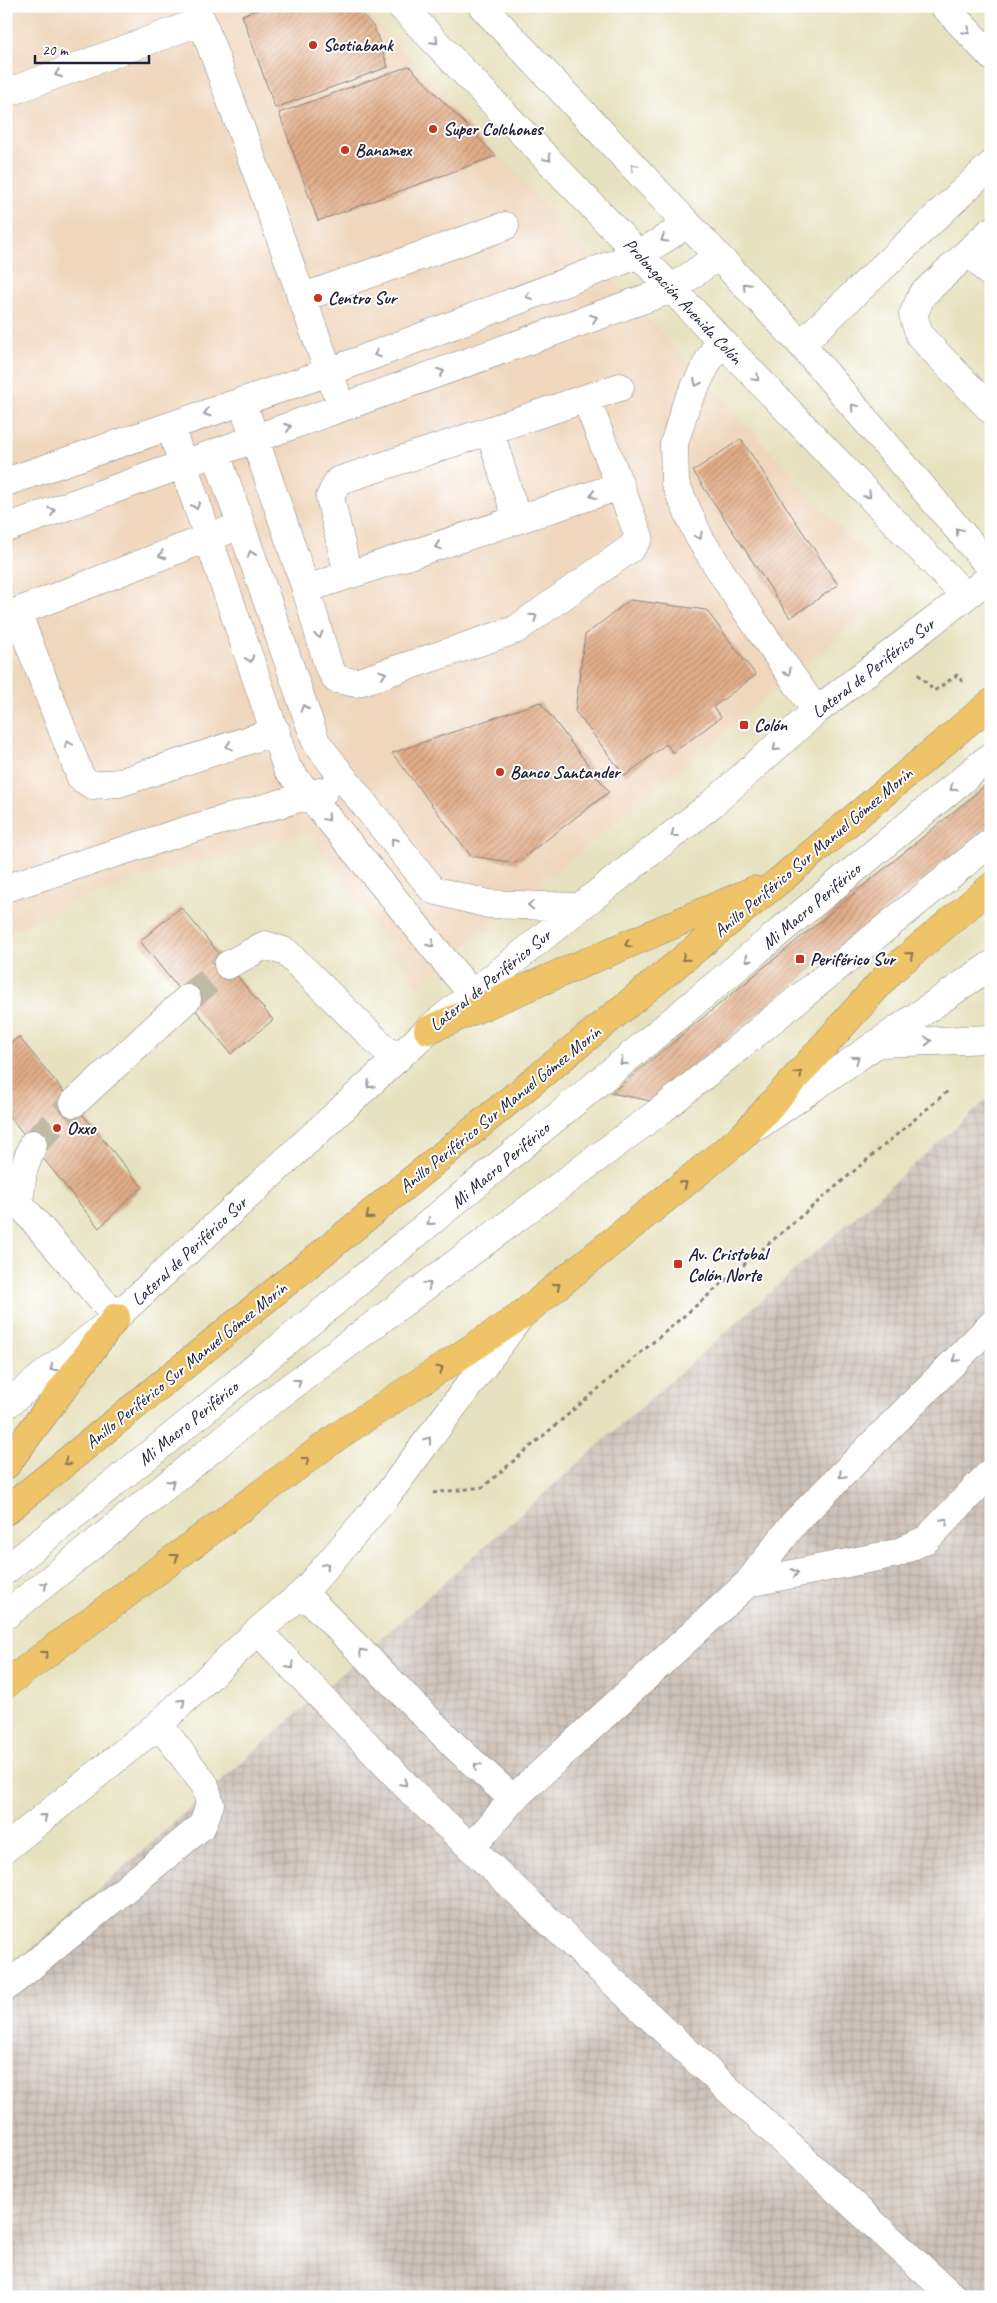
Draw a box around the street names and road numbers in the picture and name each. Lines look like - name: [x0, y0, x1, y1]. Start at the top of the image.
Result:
- street label: Prolongación Avenida Colón: [619, 233, 748, 369]
- street label: Lateral de Periférico Sur: [807, 612, 940, 723]
- street label: Anillo Periférico Sur Manuel Gómez Morín: [709, 762, 918, 942]
- street label: Mi Macro Periférico: [757, 857, 866, 954]
- street label: Lateral de Periférico Sur: [425, 923, 556, 1036]
- street label: Anillo Periférico Sur Manuel Gómez Morín: [395, 1020, 606, 1197]
- street label: Mi Macro Periférico: [446, 1116, 555, 1213]
- street label: Lateral de Periférico Sur: [127, 1191, 252, 1310]
- street label: Anillo Periférico Sur Manuel Gómez Morín: [81, 1276, 292, 1453]
- street label: Mi Macro Periférico: [134, 1375, 244, 1470]

